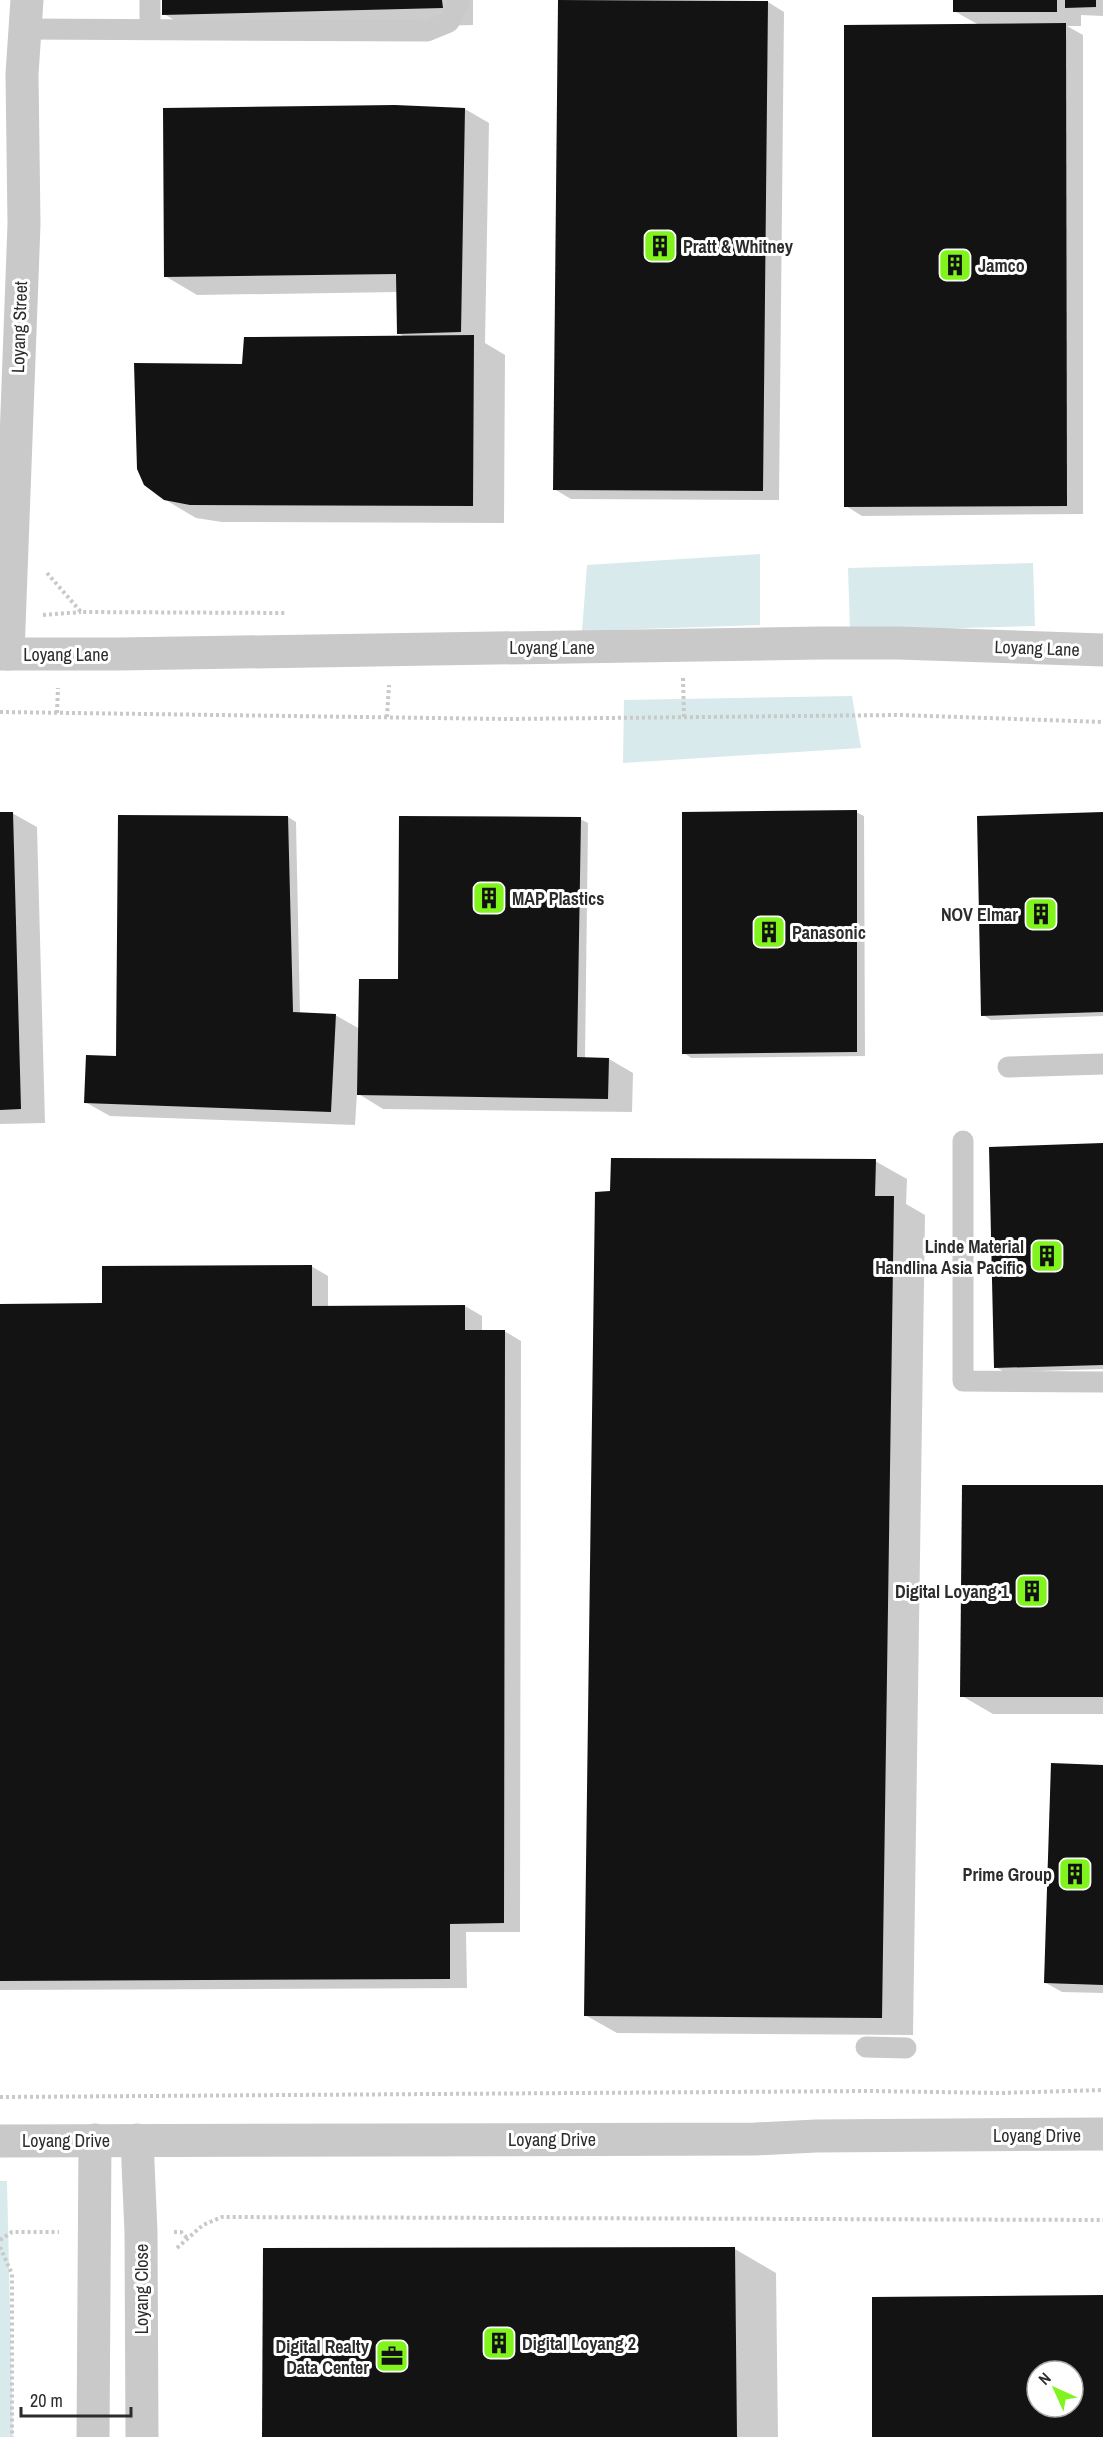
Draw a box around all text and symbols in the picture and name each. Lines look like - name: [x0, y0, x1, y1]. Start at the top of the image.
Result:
- building icon: Pratt & Whitney: [642, 228, 678, 264]
- place label: Pratt & Whitney: [683, 234, 794, 259]
- building icon: Jamco: [937, 247, 973, 283]
- place label: Jamco: [978, 253, 1025, 278]
- street label: Loyang Street: [5, 281, 33, 373]
- street label: Loyang Lane: [994, 634, 1080, 662]
- street label: Loyang Lane: [509, 635, 595, 660]
- street label: Loyang Lane: [23, 642, 109, 667]
- building icon: MAP Plastics: [471, 880, 507, 916]
- place label: MAP Plastics: [512, 886, 604, 911]
- building icon: NOV Elmar: [1023, 896, 1059, 932]
- place label: NOV Elmar: [941, 902, 1018, 927]
- building icon: Panasonic: [751, 914, 787, 950]
- place label: Panasonic: [792, 920, 866, 945]
- place label: Linde Material Handlina Asia Pacific: [875, 1234, 1024, 1280]
- building icon: Linde Material Handlina Asia Pacific: [1029, 1238, 1065, 1274]
- building icon: Digital Loyang 1: [1014, 1573, 1050, 1609]
- place label: Digital Loyang 1: [895, 1579, 1010, 1604]
- building icon: Prime Group: [1057, 1856, 1093, 1892]
- place label: Prime Group: [963, 1862, 1052, 1887]
- street label: Loyang Drive: [993, 2123, 1081, 2148]
- street label: Loyang Drive: [508, 2127, 596, 2152]
- street label: Loyang Drive: [22, 2128, 110, 2153]
- street label: Loyang Close: [129, 2244, 154, 2334]
- building icon: Digital Loyang 2: [481, 2325, 517, 2361]
- place label: Digital Loyang 2: [522, 2331, 636, 2356]
- place label: Digital Realty Data Center: [275, 2334, 370, 2380]
- office icon: Digital Realty Data Center: [374, 2338, 410, 2374]
- north arrow: [1025, 2359, 1085, 2419]
- text: N: [1033, 2367, 1056, 2390]
- scale bar: [21, 2380, 130, 2418]
- text: 20 m: [30, 2388, 63, 2413]

